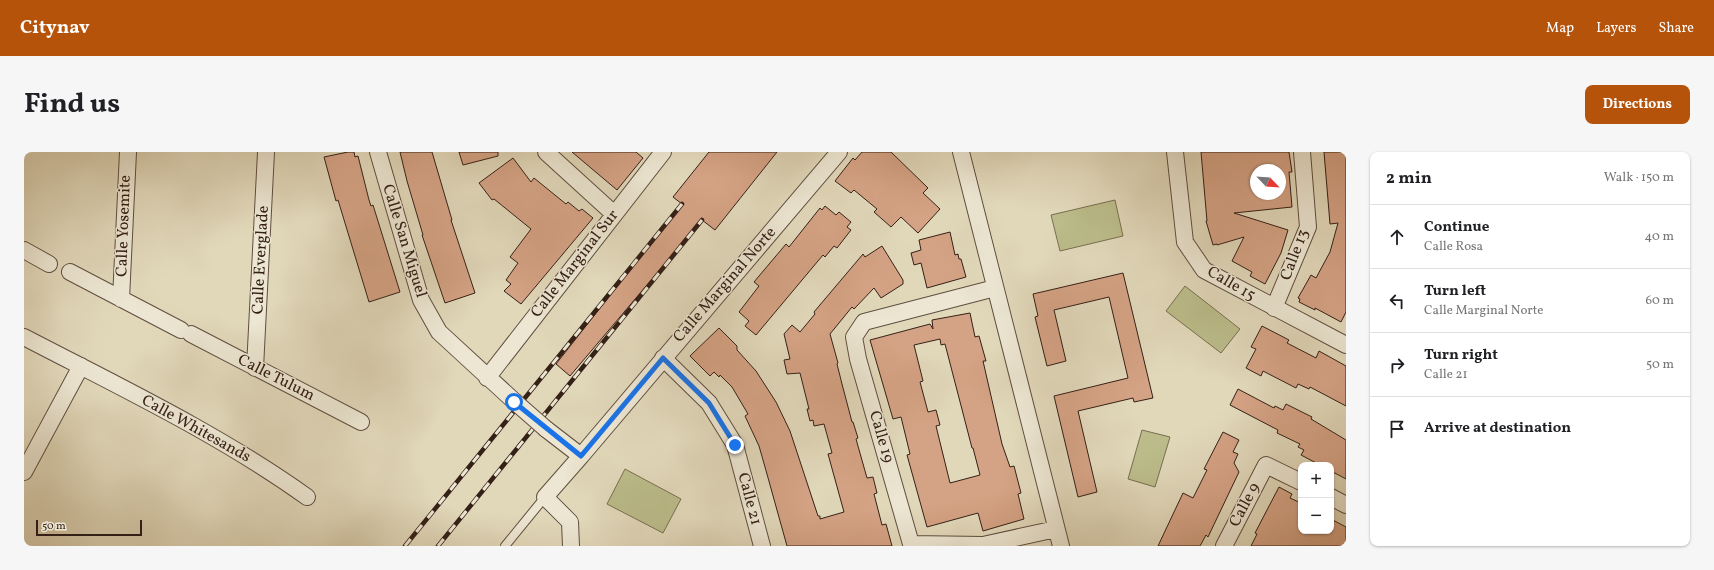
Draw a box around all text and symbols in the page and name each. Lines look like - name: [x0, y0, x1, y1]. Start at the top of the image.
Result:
- text: Citynav: [20, 15, 90, 41]
- text: Map: [1546, 19, 1574, 38]
- text: Layers: [1596, 19, 1636, 38]
- text: Share: [1658, 19, 1694, 38]
- text: Find us: [24, 85, 120, 124]
- button: Directions: [1585, 85, 1690, 124]
- north arrow: [1250, 164, 1286, 200]
- text: 2 min: [1386, 167, 1432, 190]
- text: Walk · 150 m: [1604, 169, 1674, 187]
- street label: Calle Yosemite: [111, 175, 137, 277]
- street label: Calle San Miguel: [376, 182, 432, 301]
- street label: Calle Everglade: [247, 205, 275, 315]
- street label: Calle Marginal Sur: [526, 205, 624, 323]
- text: Continue: [1424, 217, 1489, 238]
- street label: Calle Marginal Norte: [668, 222, 782, 348]
- street label: Calle 13: [1275, 226, 1315, 284]
- icon: ahead: [1386, 226, 1408, 248]
- text: 40 m: [1645, 228, 1674, 246]
- text: Calle Rosa: [1424, 238, 1483, 256]
- street label: Calle 15: [1203, 261, 1259, 307]
- text: Turn left: [1424, 281, 1486, 302]
- icon: left: [1386, 290, 1408, 312]
- text: 60 m: [1646, 292, 1674, 310]
- text: Calle Marginal Norte: [1424, 302, 1543, 320]
- text: Turn right: [1424, 345, 1498, 366]
- street label: Calle Tulum: [234, 349, 318, 407]
- icon: right: [1386, 354, 1408, 376]
- text: 50 m: [1646, 356, 1674, 374]
- text: Calle 21: [1424, 366, 1468, 384]
- street label: Calle Whitesands: [137, 390, 255, 468]
- route start: [505, 393, 523, 411]
- street label: Calle 19: [863, 408, 899, 466]
- icon: arrive: [1386, 418, 1408, 440]
- text: Arrive at destination: [1424, 418, 1571, 439]
- route end: [726, 436, 744, 454]
- map controls: [1298, 462, 1334, 534]
- button: +: [1298, 462, 1334, 498]
- street label: Calle 21: [731, 470, 767, 528]
- street label: Calle 9: [1224, 479, 1266, 531]
- button: −: [1298, 498, 1334, 534]
- scale bar: [36, 518, 142, 537]
- text: 50 m: [42, 519, 66, 534]

